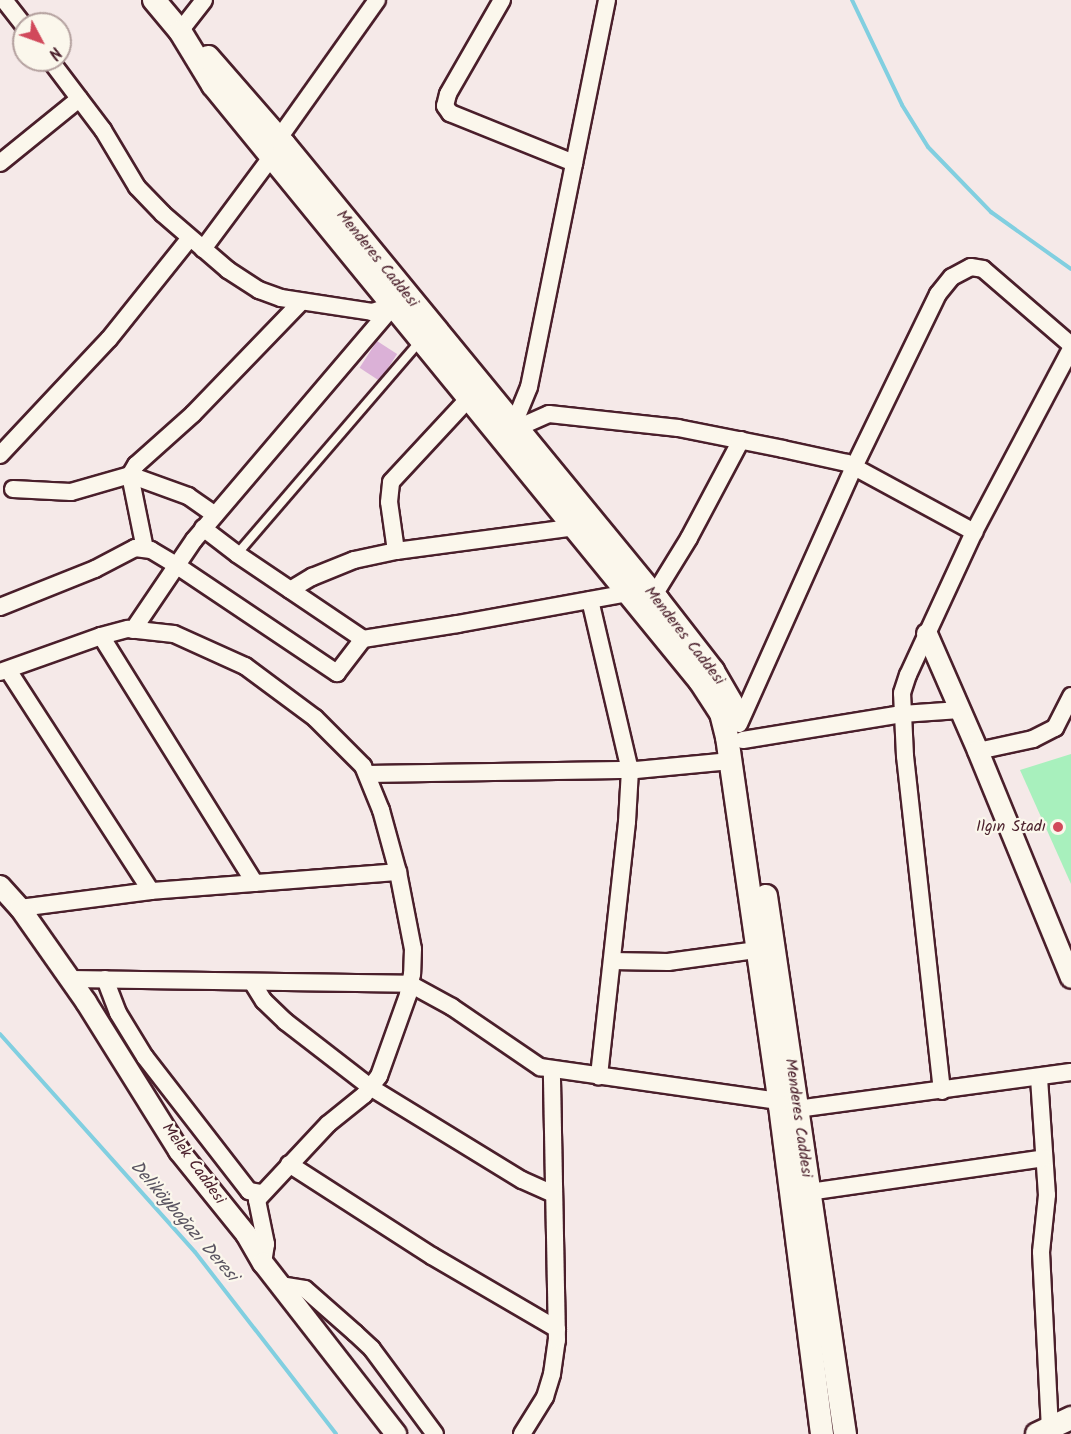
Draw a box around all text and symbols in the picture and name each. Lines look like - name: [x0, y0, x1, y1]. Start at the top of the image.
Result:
- north arrow: [12, 12, 72, 72]
- text: N: [42, 41, 67, 65]
- street label: Menderes Caddesi: [332, 206, 422, 312]
- street label: Menderes Caddesi: [639, 583, 729, 689]
- place label: Ilgın Stadı: [976, 817, 1046, 837]
- marker: Ilgın Stadı: [1051, 820, 1065, 834]
- street label: Menderes Caddesi: [780, 1057, 816, 1179]
- street label: Melek Caddesi: [157, 1120, 229, 1208]
- water label: Deliköyboğazı Deresi: [125, 1157, 241, 1287]

